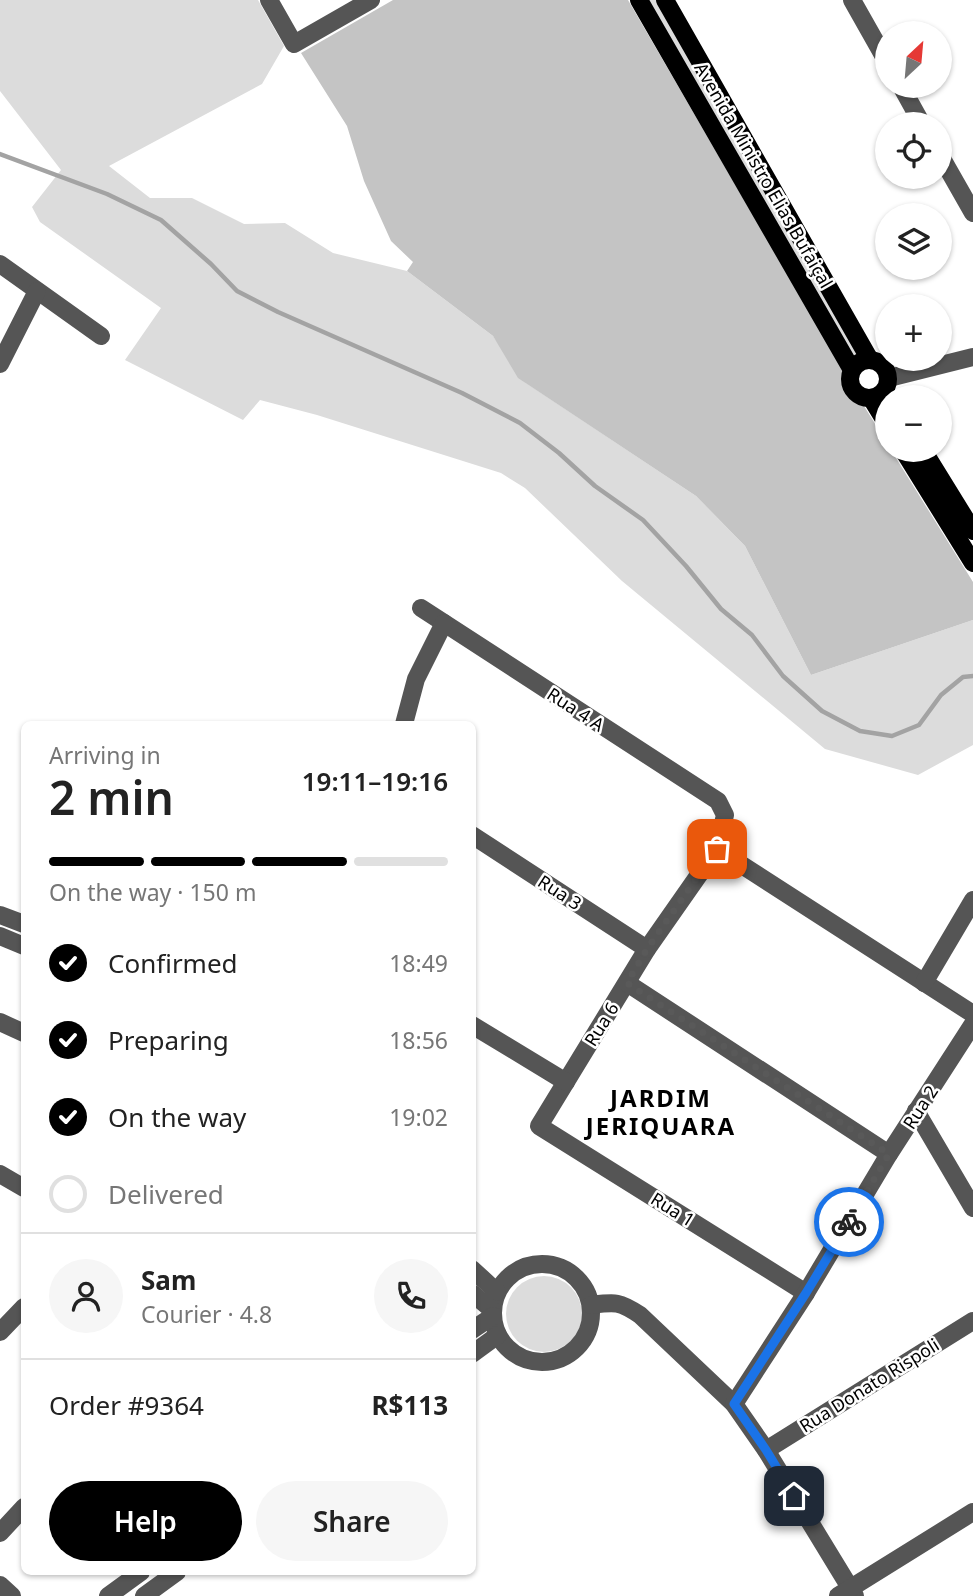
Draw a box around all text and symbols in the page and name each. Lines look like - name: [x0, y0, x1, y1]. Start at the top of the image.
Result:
- north arrow: [875, 21, 952, 98]
- map controls: [875, 21, 952, 462]
- street label: Avenida Ministro Elias Bufaiçal: [689, 58, 839, 292]
- button: locate: [875, 112, 952, 189]
- button: layers: [875, 203, 952, 280]
- button: +: [875, 294, 952, 371]
- button: −: [875, 385, 952, 462]
- street label: Rua 4 A: [543, 682, 610, 737]
- text: Arriving in: [49, 739, 161, 771]
- text: 19:11–19:16: [302, 763, 448, 799]
- text: 2 min: [49, 766, 174, 828]
- pin: [687, 819, 747, 879]
- icon: bag: [698, 830, 736, 868]
- street label: Rua 3: [534, 869, 586, 915]
- text: On the way · 150 m: [49, 876, 256, 908]
- icon: check: [49, 944, 87, 982]
- text: Confirmed: [108, 945, 238, 981]
- text: 18:49: [389, 947, 448, 979]
- street label: Rua 6: [578, 998, 624, 1050]
- icon: check: [49, 1021, 87, 1059]
- text: Preparing: [108, 1022, 229, 1058]
- text: 18:56: [389, 1024, 448, 1056]
- district label: JARDIM JERIQUARA: [584, 1081, 736, 1142]
- street label: Rua 2: [897, 1081, 943, 1133]
- icon: check: [49, 1098, 87, 1136]
- text: On the way: [108, 1099, 246, 1135]
- text: 19:02: [389, 1101, 448, 1133]
- text: Delivered: [108, 1176, 224, 1212]
- street label: Rua 1: [647, 1186, 699, 1232]
- courier: [814, 1187, 884, 1257]
- icon: bike: [830, 1203, 868, 1241]
- button: person: [49, 1259, 123, 1333]
- button: phone: [374, 1259, 448, 1333]
- text: Sam: [141, 1262, 196, 1298]
- text: Courier · 4.8: [141, 1298, 272, 1330]
- street label: Rua Donato Rispoli: [795, 1332, 943, 1438]
- text: Order #9364: [49, 1387, 204, 1423]
- text: R$113: [371, 1387, 448, 1423]
- pin: [764, 1466, 824, 1526]
- icon: home: [775, 1477, 813, 1515]
- button: Help: [49, 1481, 242, 1561]
- button: Share: [256, 1481, 448, 1561]

